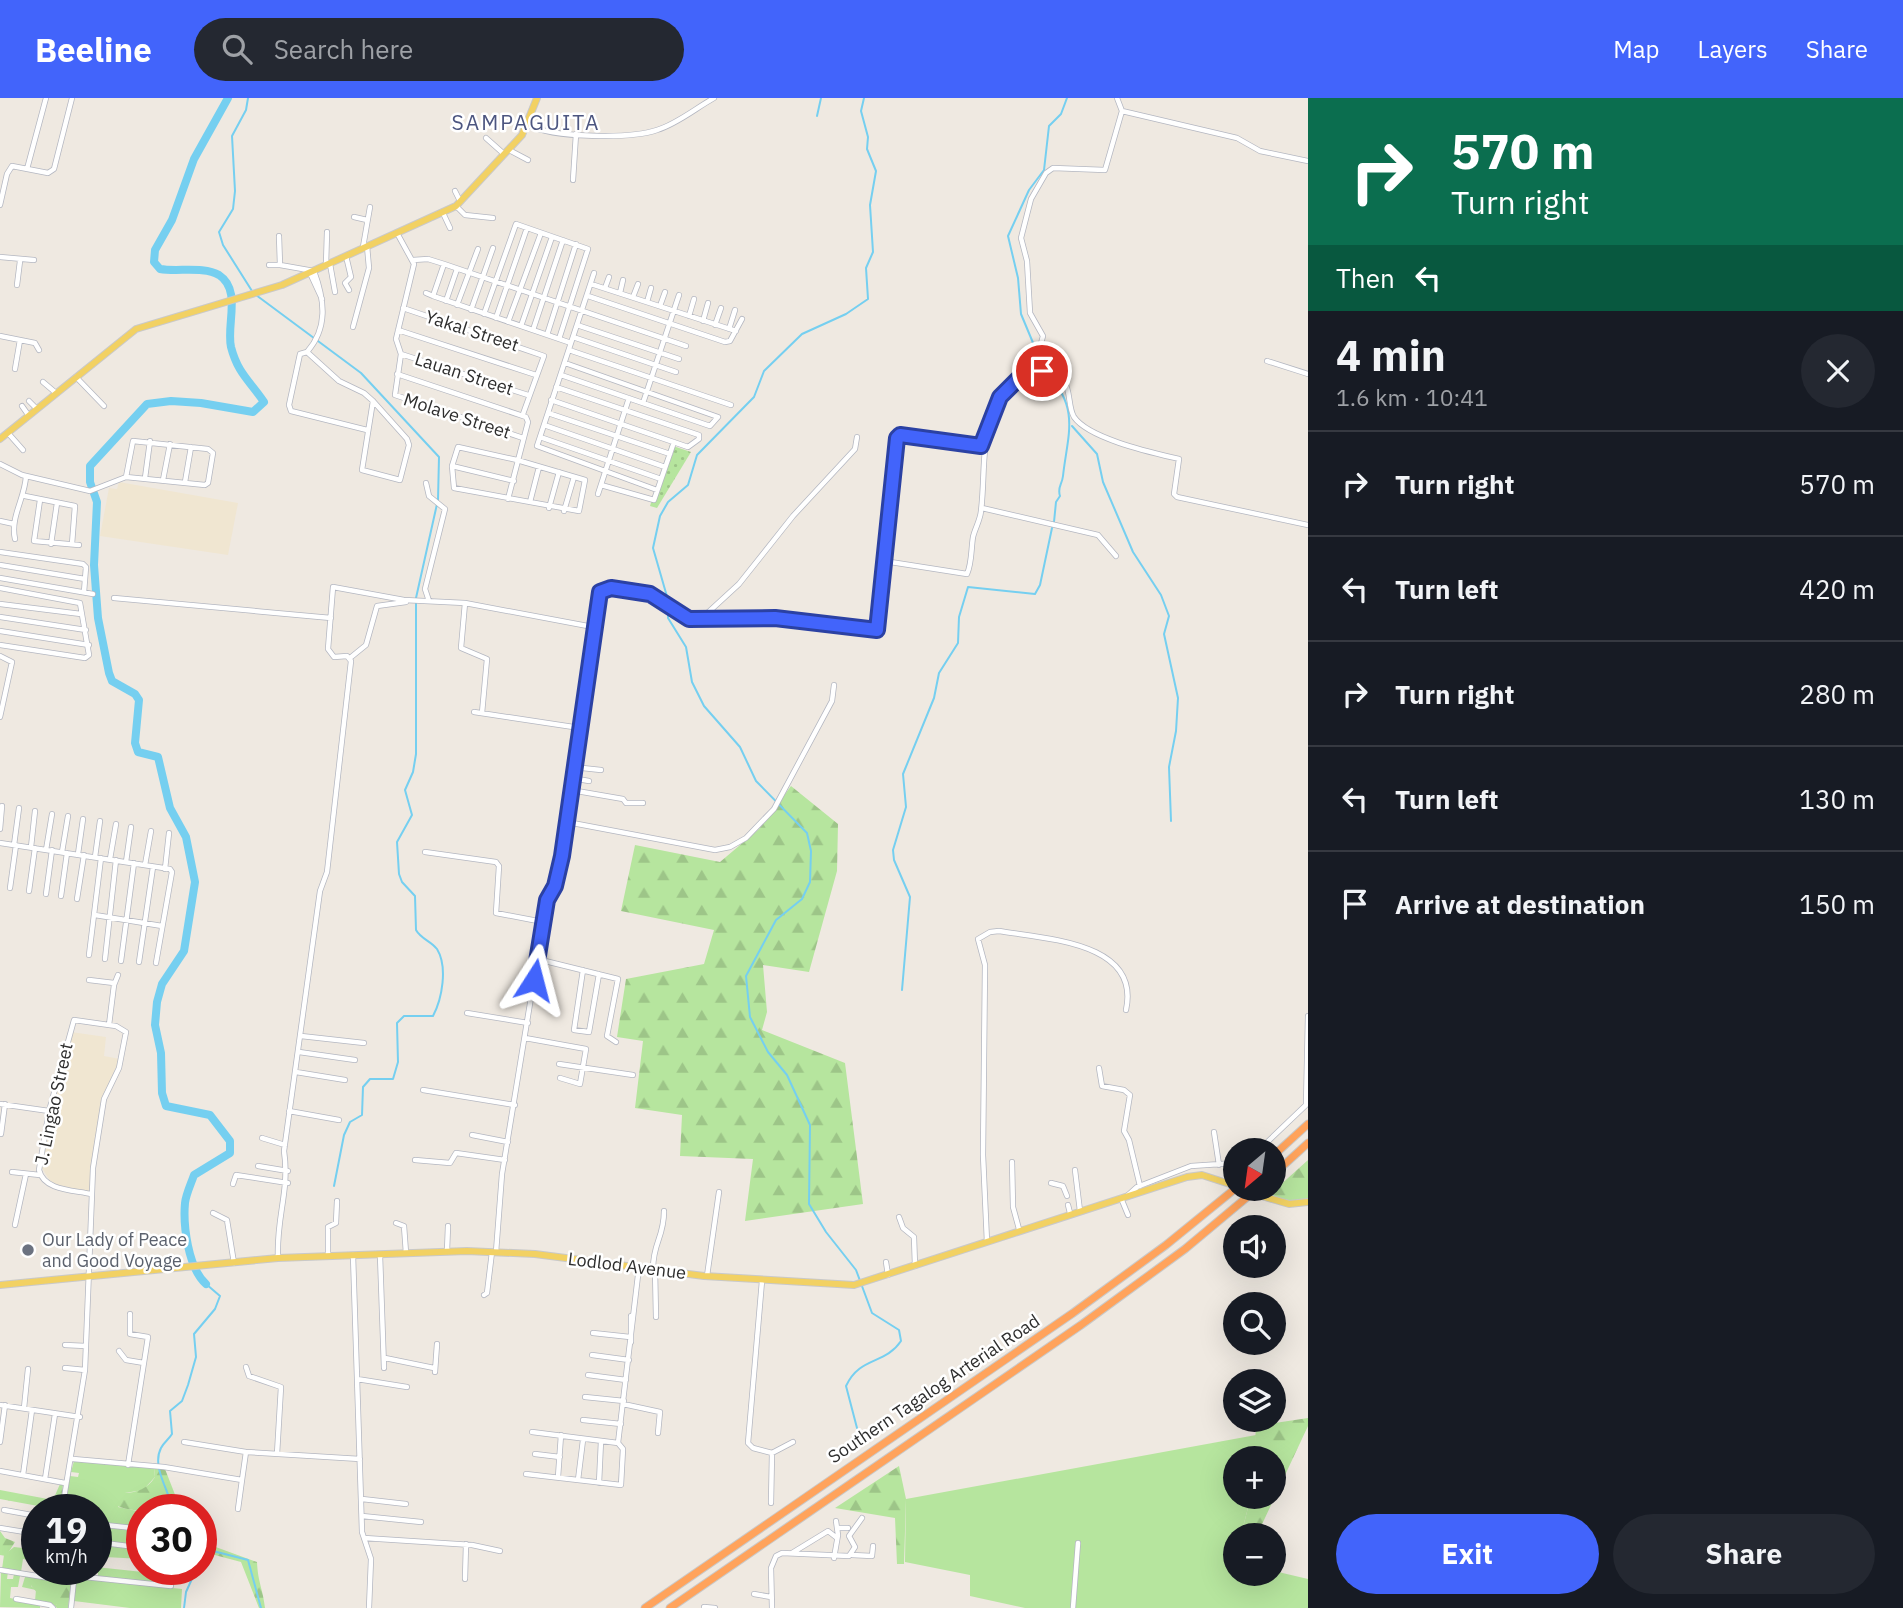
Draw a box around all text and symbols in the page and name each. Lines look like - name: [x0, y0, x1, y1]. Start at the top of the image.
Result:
- search box: [194, 18, 684, 81]
- text: Beeline: [35, 28, 152, 71]
- icon: search: [218, 30, 256, 68]
- text: Search here: [274, 32, 413, 66]
- text: Map: [1613, 33, 1660, 65]
- text: Layers: [1698, 33, 1768, 65]
- text: Share: [1806, 33, 1868, 65]
- district label: SAMPAGUITA: [452, 108, 600, 136]
- text: 570 m: [1451, 119, 1595, 182]
- icon: right: [1336, 126, 1427, 217]
- text: Turn right: [1451, 181, 1589, 223]
- icon: left: [1409, 259, 1447, 297]
- text: Then: [1336, 261, 1395, 295]
- street label: Yakal Street: [423, 305, 522, 356]
- text: 4 min: [1336, 328, 1446, 383]
- button: close: [1801, 334, 1875, 408]
- pin: [1012, 341, 1072, 401]
- street label: Lauan Street: [412, 347, 516, 400]
- icon: arrive: [1023, 352, 1061, 390]
- text: 1.6 km · 10:41: [1336, 382, 1488, 412]
- street label: Molave Street: [401, 387, 514, 444]
- icon: right: [1336, 465, 1374, 503]
- text: Turn right: [1395, 467, 1514, 501]
- text: 570 m: [1799, 467, 1875, 501]
- icon: left: [1336, 570, 1374, 608]
- text: Turn left: [1395, 572, 1498, 606]
- text: 420 m: [1799, 572, 1875, 606]
- icon: right: [1336, 675, 1374, 713]
- text: Turn right: [1395, 677, 1514, 711]
- text: 280 m: [1799, 677, 1875, 711]
- icon: left: [1336, 780, 1374, 818]
- text: Turn left: [1395, 782, 1498, 816]
- text: 130 m: [1799, 782, 1875, 816]
- icon: arrive: [1336, 885, 1374, 923]
- text: Arrive at destination: [1395, 887, 1645, 921]
- text: 150 m: [1799, 887, 1875, 921]
- position arrow: [497, 943, 571, 1017]
- street label: J. Lingao Street: [29, 1041, 78, 1167]
- north arrow: [1223, 1138, 1286, 1200]
- map controls: [1223, 1138, 1286, 1586]
- button: sound: [1223, 1215, 1286, 1278]
- place label: Our Lady of Peace and Good Voyage: [42, 1228, 187, 1272]
- marker: Our Lady of Peace and Good Voyage: [20, 1242, 36, 1258]
- street label: Lodlod Avenue: [567, 1247, 688, 1284]
- button: search: [1223, 1292, 1286, 1355]
- street label: Southern Tagalog Arterial Road: [824, 1309, 1044, 1468]
- button: layers: [1223, 1369, 1286, 1432]
- button: +: [1223, 1446, 1286, 1509]
- speed limit sign: 30: [126, 1494, 217, 1585]
- text: 19: [45, 1507, 88, 1553]
- button: Exit: [1336, 1514, 1599, 1594]
- button: Share: [1613, 1514, 1875, 1594]
- button: −: [1223, 1523, 1286, 1586]
- text: km/h: [45, 1545, 88, 1568]

